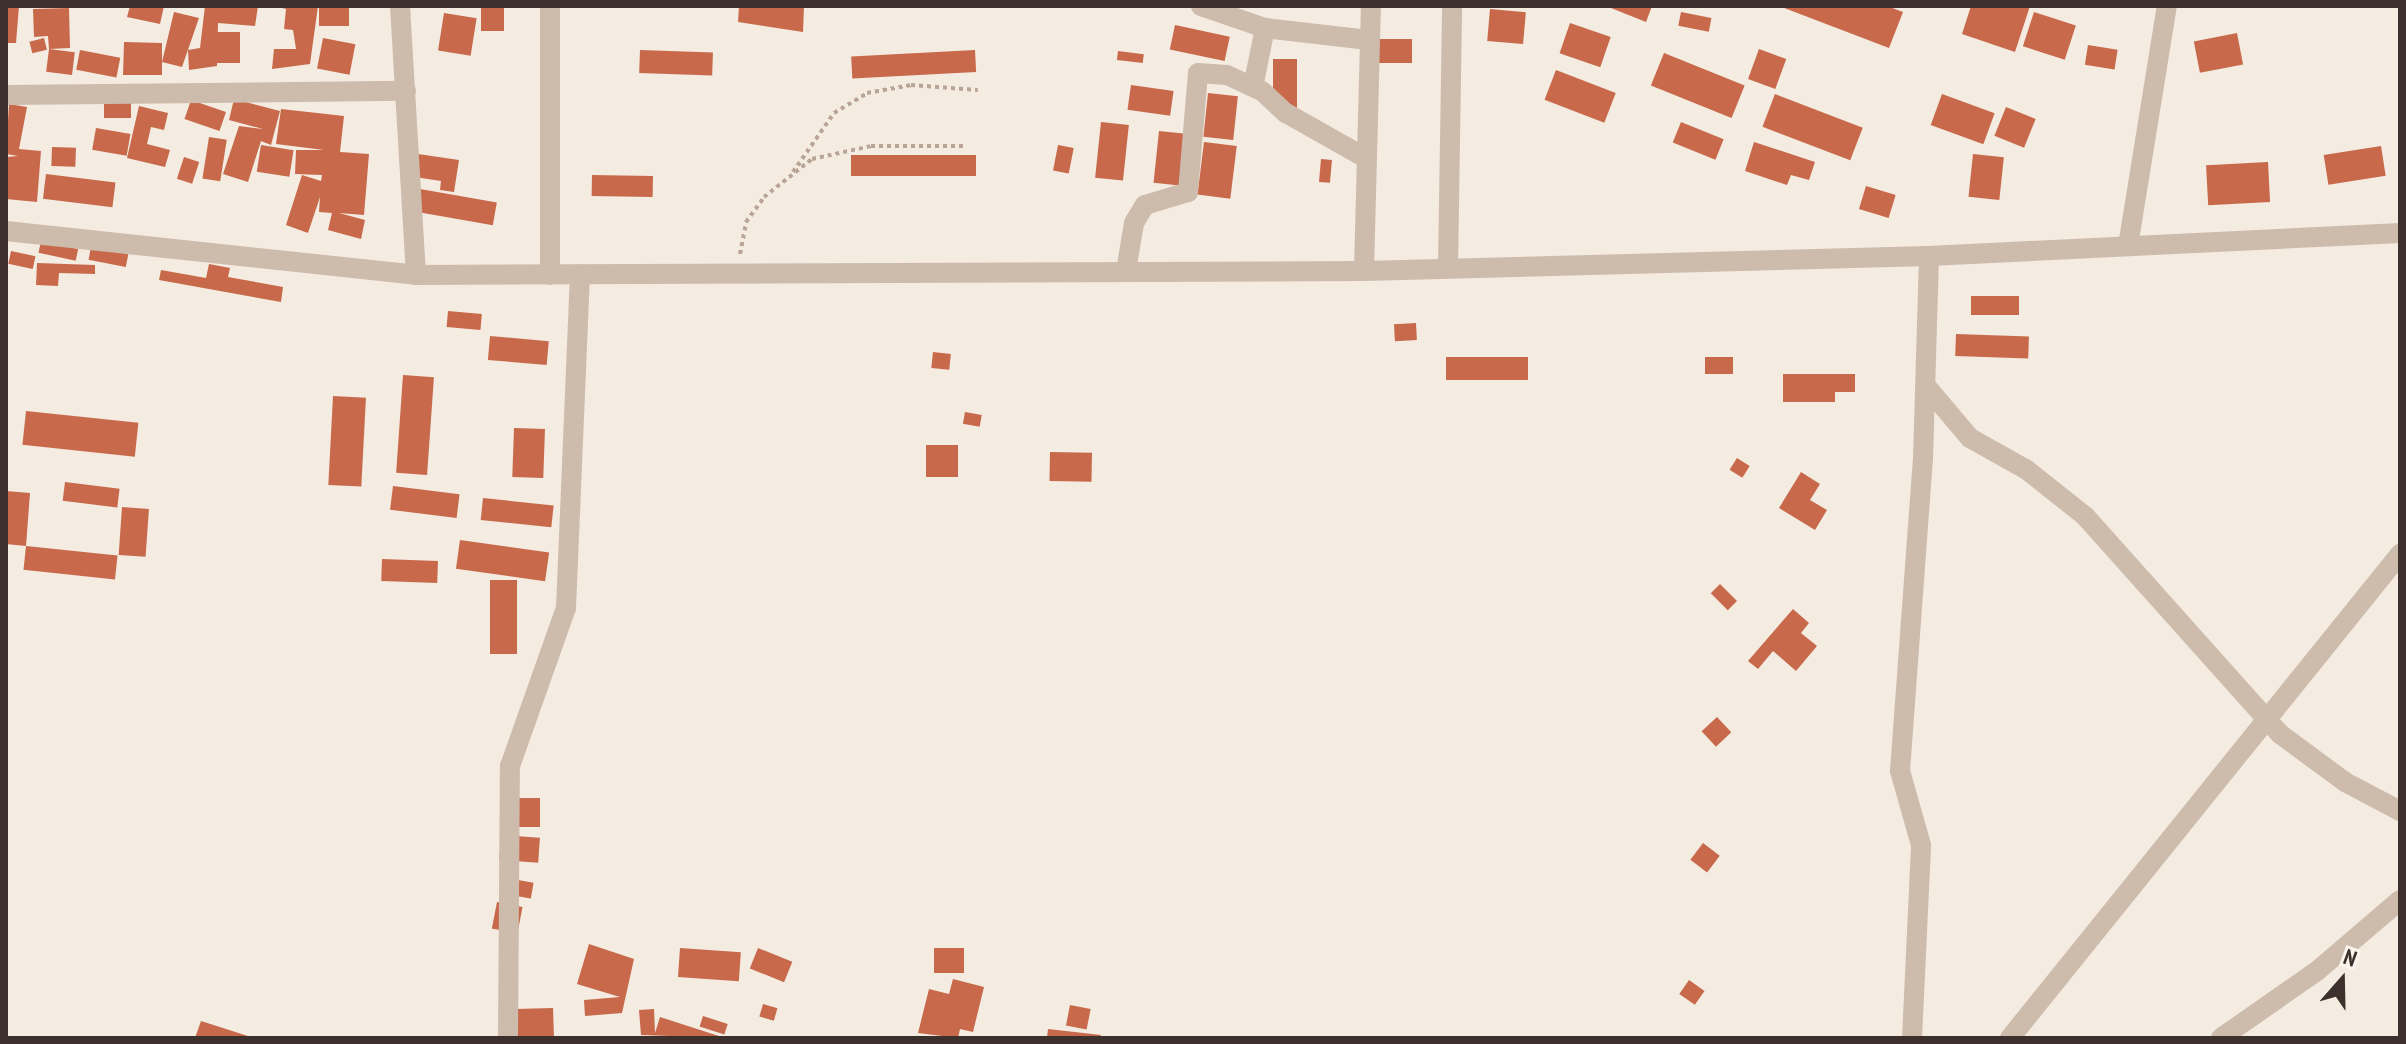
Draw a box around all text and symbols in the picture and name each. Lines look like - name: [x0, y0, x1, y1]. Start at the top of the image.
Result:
- north arrow: [2302, 940, 2382, 1020]
- text: N: [2340, 942, 2361, 973]

